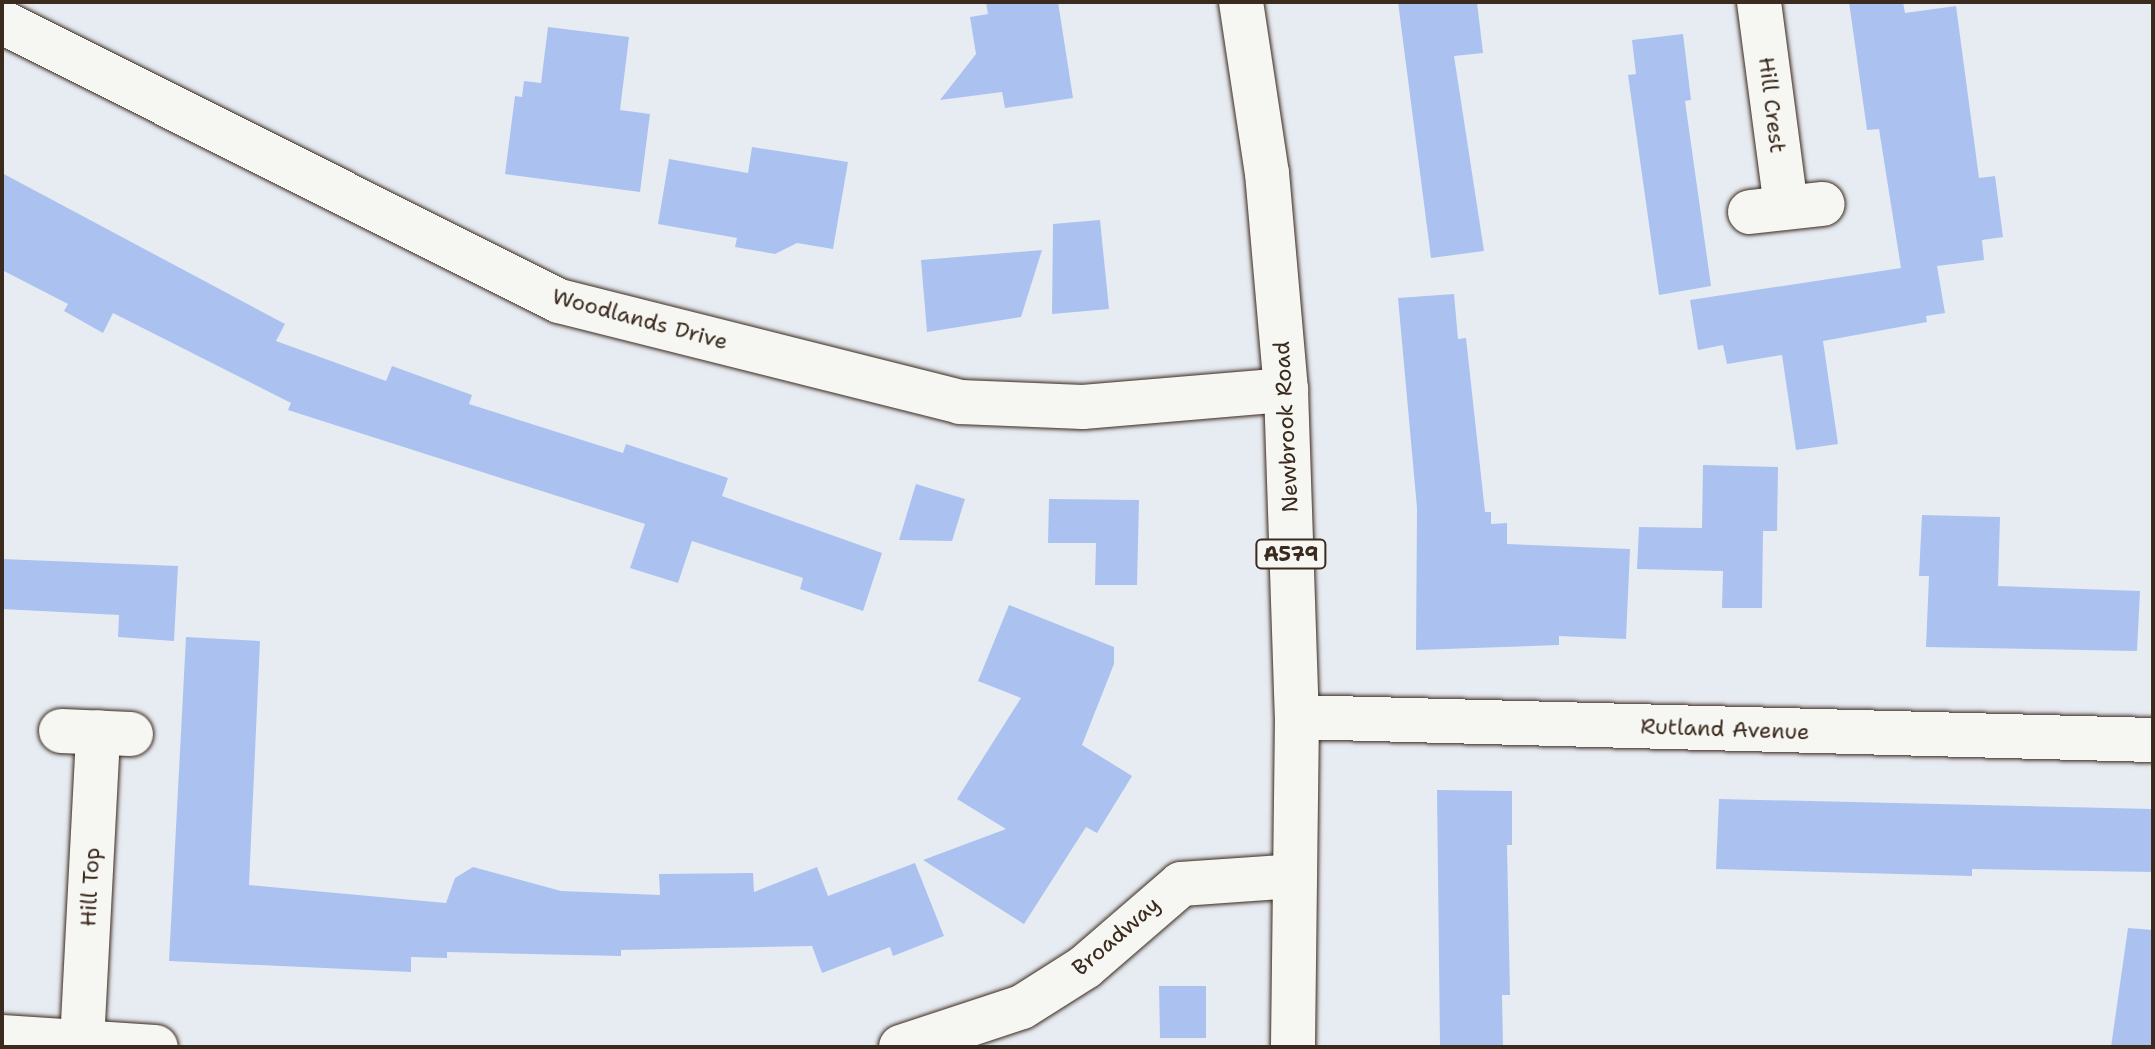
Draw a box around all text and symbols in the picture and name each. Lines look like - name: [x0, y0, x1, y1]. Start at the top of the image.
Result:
- street label: Hill Crest: [1753, 55, 1791, 155]
- street label: Woodlands Drive: [549, 283, 731, 355]
- street label: Newbrook Road: [1268, 341, 1304, 513]
- road number: A579: [1255, 538, 1327, 570]
- street label: Rutland Avenue: [1640, 713, 1810, 745]
- street label: Hill Top: [75, 847, 105, 927]
- street label: Broadway: [1067, 891, 1165, 981]

